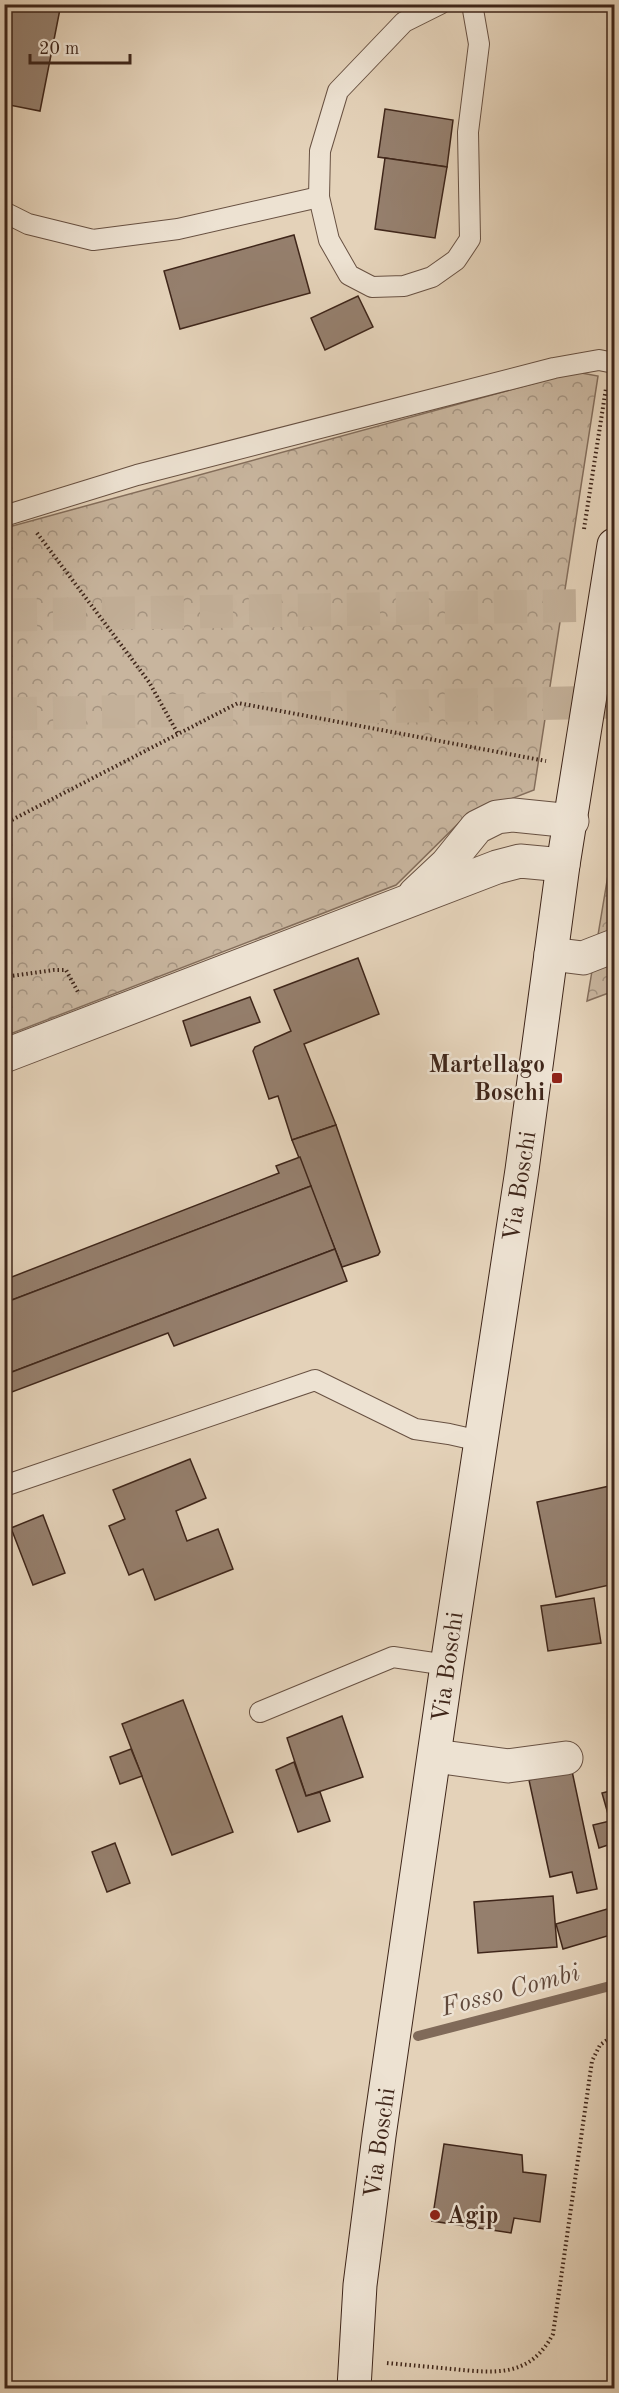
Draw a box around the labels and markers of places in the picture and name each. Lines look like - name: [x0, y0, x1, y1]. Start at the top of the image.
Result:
- place label: Martellago Boschi: [429, 1054, 545, 1106]
- marker: Martellago Boschi: [550, 1071, 564, 1085]
- place label: Agip: [447, 2205, 499, 2229]
- marker: Agip: [428, 2208, 442, 2222]

